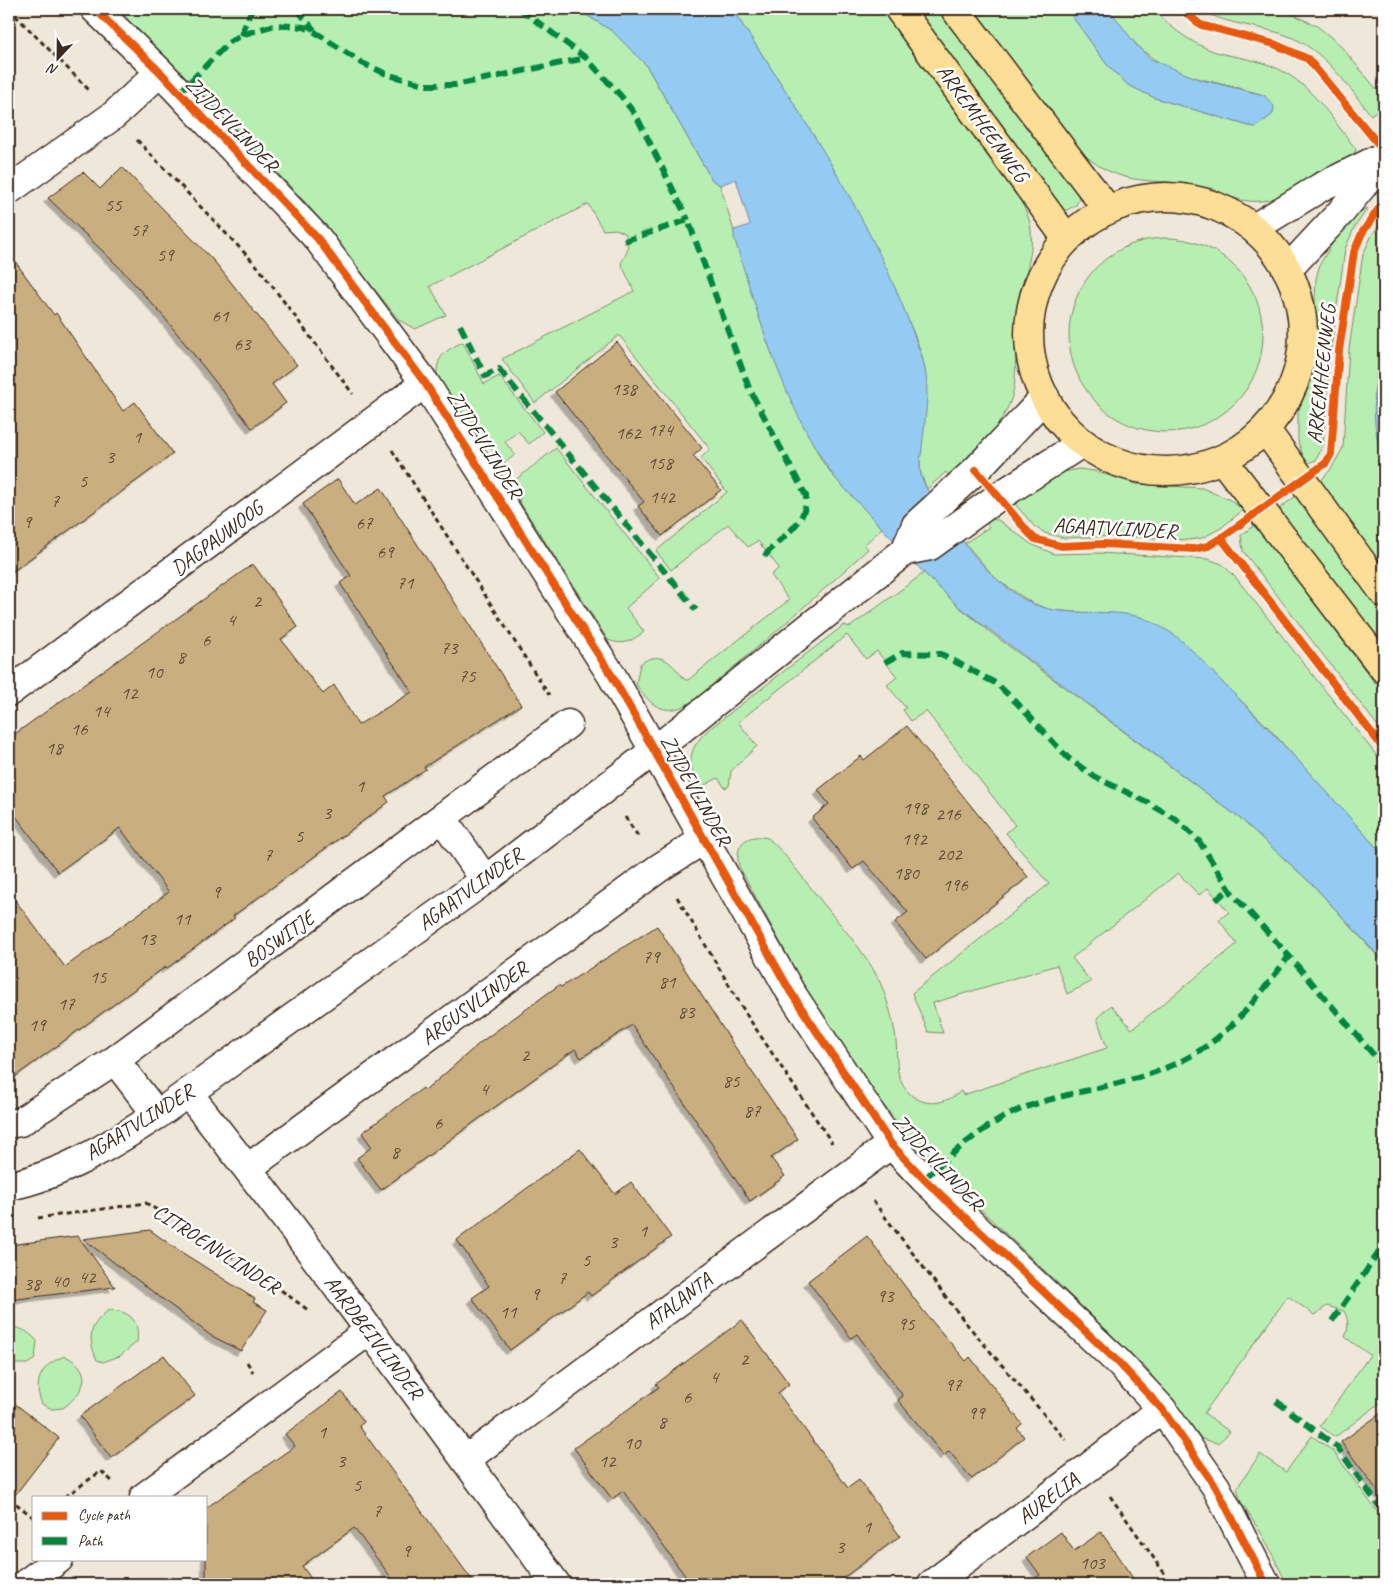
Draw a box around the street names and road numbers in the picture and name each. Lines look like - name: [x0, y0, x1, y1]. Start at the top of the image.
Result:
- street label: ARKEMHEENWEG: [931, 59, 1036, 189]
- street label: ZIJDEVLINDER: [180, 71, 286, 179]
- street label: ARKEMHEENWEG: [1301, 301, 1342, 445]
- street label: ZIJDEVLINDER: [442, 385, 530, 505]
- street label: DAGPAUWOOG: [166, 494, 270, 581]
- street label: AGAATVLINDER: [1053, 512, 1180, 544]
- street label: ZIJDEVLINDER: [655, 730, 738, 852]
- street label: AGAATVLINDER: [412, 841, 530, 936]
- street label: BOSWITJE: [239, 903, 321, 973]
- street label: ARGUSVLINDER: [416, 954, 535, 1050]
- street label: AGAATVLINDER: [80, 1077, 201, 1166]
- street label: ZIJDEVLINDER: [887, 1108, 991, 1218]
- street label: CITROENVLINDER: [149, 1198, 287, 1301]
- street label: ATALANTA: [639, 1266, 718, 1335]
- street label: AARDBEIVLINDER: [319, 1270, 430, 1406]
- street label: AURELIA: [1012, 1466, 1084, 1529]

